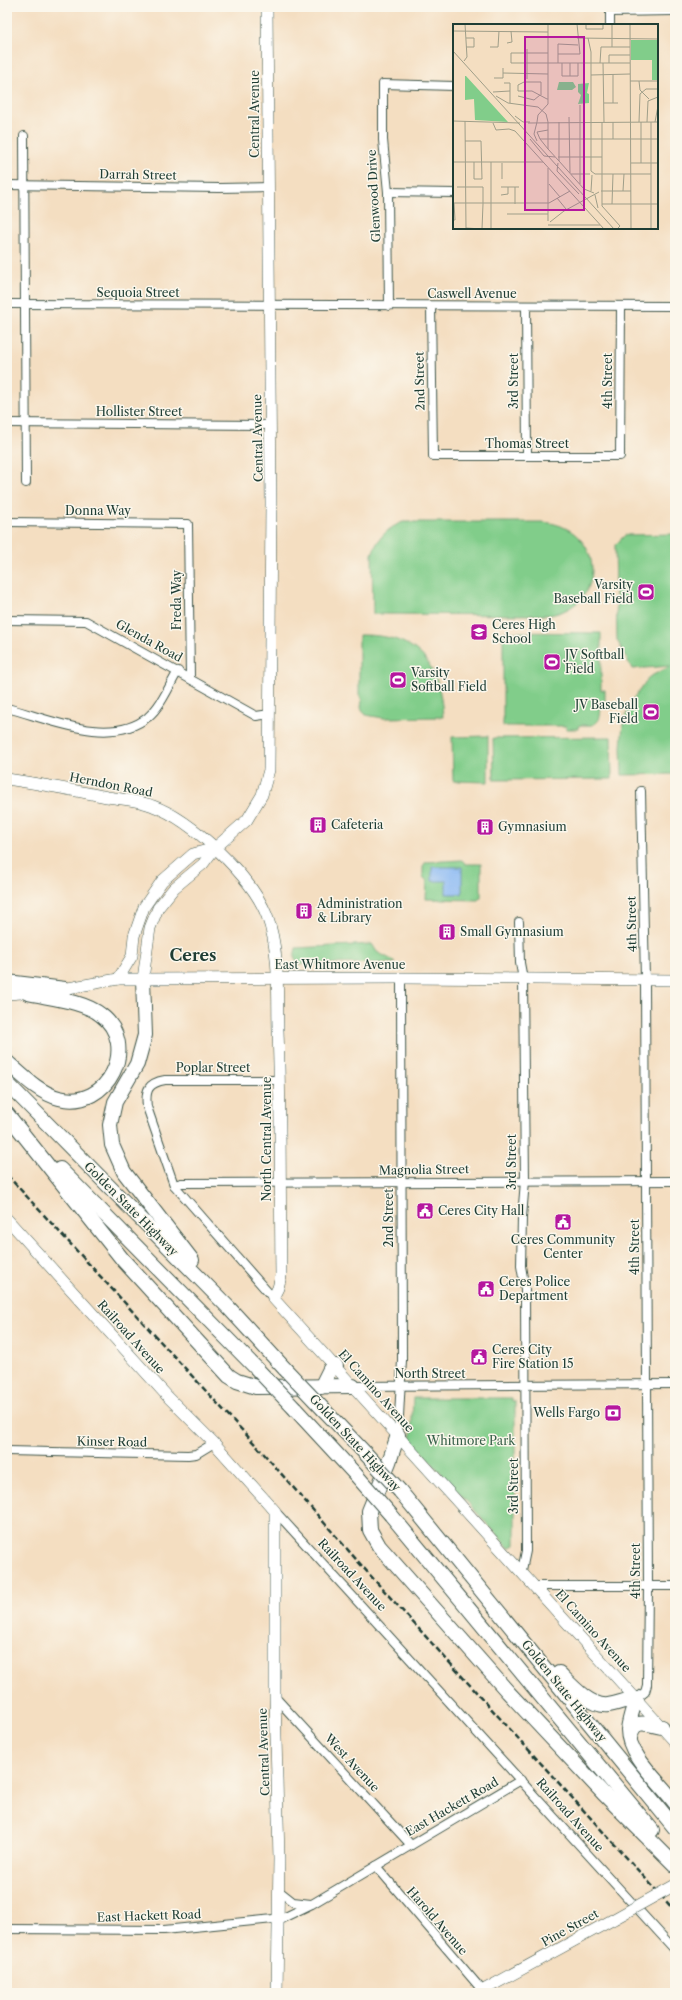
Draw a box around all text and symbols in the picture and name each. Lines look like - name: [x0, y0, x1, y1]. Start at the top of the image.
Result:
- inset map: [453, 24, 658, 229]
- street label: Central Avenue: [247, 70, 262, 158]
- street label: Glenwood Drive: [364, 149, 383, 243]
- street label: Darrah Street: [99, 166, 177, 183]
- street label: Sequoia Street: [97, 285, 180, 300]
- street label: Caswell Avenue: [427, 286, 517, 301]
- street label: 2nd Street: [411, 351, 428, 411]
- street label: 3rd Street: [506, 352, 521, 409]
- street label: 4th Street: [600, 352, 615, 409]
- street label: Central Avenue: [249, 394, 266, 482]
- street label: Hollister Street: [96, 404, 183, 419]
- street label: Thomas Street: [485, 436, 570, 451]
- street label: Donna Way: [65, 503, 131, 518]
- street label: Freda Way: [169, 569, 184, 630]
- place label: Varsity Baseball Field: [553, 577, 634, 606]
- sports icon: Varsity Baseball Field: [636, 582, 656, 602]
- street label: Glenda Road: [113, 616, 186, 665]
- place label: Ceres High School: [492, 617, 556, 646]
- school or university icon: Ceres High School: [469, 622, 489, 642]
- place label: JV Softball Field: [563, 647, 625, 676]
- sports icon: JV Softball Field: [542, 652, 562, 672]
- place label: Varsity Softball Field: [410, 665, 487, 694]
- sports icon: Varsity Softball Field: [388, 670, 408, 690]
- place label: JV Baseball Field: [573, 697, 639, 726]
- sports icon: JV Baseball Field: [641, 702, 661, 722]
- street label: Herndon Road: [68, 769, 155, 800]
- building icon: Cafeteria: [308, 815, 328, 835]
- place label: Cafeteria: [331, 817, 384, 832]
- building icon: Gymnasium: [475, 817, 495, 837]
- place label: Gymnasium: [498, 819, 567, 834]
- street label: 4th Street: [624, 895, 639, 952]
- place label: Administration & Library: [316, 896, 403, 925]
- building icon: Administration & Library: [294, 901, 314, 921]
- building icon: Small Gymnasium: [437, 922, 457, 942]
- place label: Small Gymnasium: [460, 924, 564, 939]
- district label: Ceres: [169, 945, 217, 965]
- street label: East Whitmore Avenue: [274, 957, 406, 972]
- street label: Poplar Street: [176, 1060, 251, 1075]
- street label: North Central Avenue: [259, 1076, 274, 1201]
- street label: 3rd Street: [504, 1133, 519, 1190]
- street label: Golden State Highway: [81, 1158, 182, 1259]
- street label: Magnolia Street: [379, 1161, 470, 1178]
- street label: 2nd Street: [381, 1188, 396, 1247]
- public building icon: Ceres City Hall: [415, 1201, 435, 1221]
- place label: Ceres City Hall: [438, 1203, 525, 1218]
- public building icon: Ceres Community Center: [553, 1212, 573, 1232]
- street label: 4th Street: [627, 1218, 642, 1275]
- place label: Ceres Community Center: [511, 1232, 616, 1261]
- place label: Ceres Police Department: [499, 1274, 571, 1303]
- public building icon: Ceres Police Department: [476, 1279, 496, 1299]
- street label: Railroad Avenue: [94, 1297, 168, 1377]
- place label: Ceres City Fire Station 15: [492, 1342, 574, 1371]
- street label: El Camino Avenue: [335, 1346, 417, 1435]
- public building icon: Ceres City Fire Station 15: [469, 1347, 489, 1367]
- street label: North Street: [395, 1366, 466, 1381]
- street label: Golden State Highway: [307, 1391, 404, 1494]
- bank icon: Wells Fargo: [603, 1403, 623, 1423]
- place label: Wells Fargo: [532, 1405, 600, 1420]
- street label: Kinser Road: [77, 1433, 148, 1450]
- park label: Whitmore Park: [426, 1433, 516, 1448]
- street label: 3rd Street: [506, 1457, 521, 1514]
- street label: Railroad Avenue: [315, 1535, 390, 1614]
- street label: 4th Street: [628, 1542, 643, 1599]
- street label: El Camino Avenue: [552, 1586, 634, 1675]
- street label: Golden State Highway: [519, 1637, 610, 1745]
- street label: Central Avenue: [254, 1708, 273, 1796]
- street label: West Avenue: [321, 1730, 383, 1795]
- street label: East Hackett Road: [403, 1774, 501, 1839]
- street label: Railroad Avenue: [533, 1775, 607, 1855]
- street label: Harold Avenue: [404, 1884, 471, 1958]
- street label: Pine Street: [539, 1905, 602, 1949]
- street label: East Hackett Road: [96, 1906, 202, 1925]

